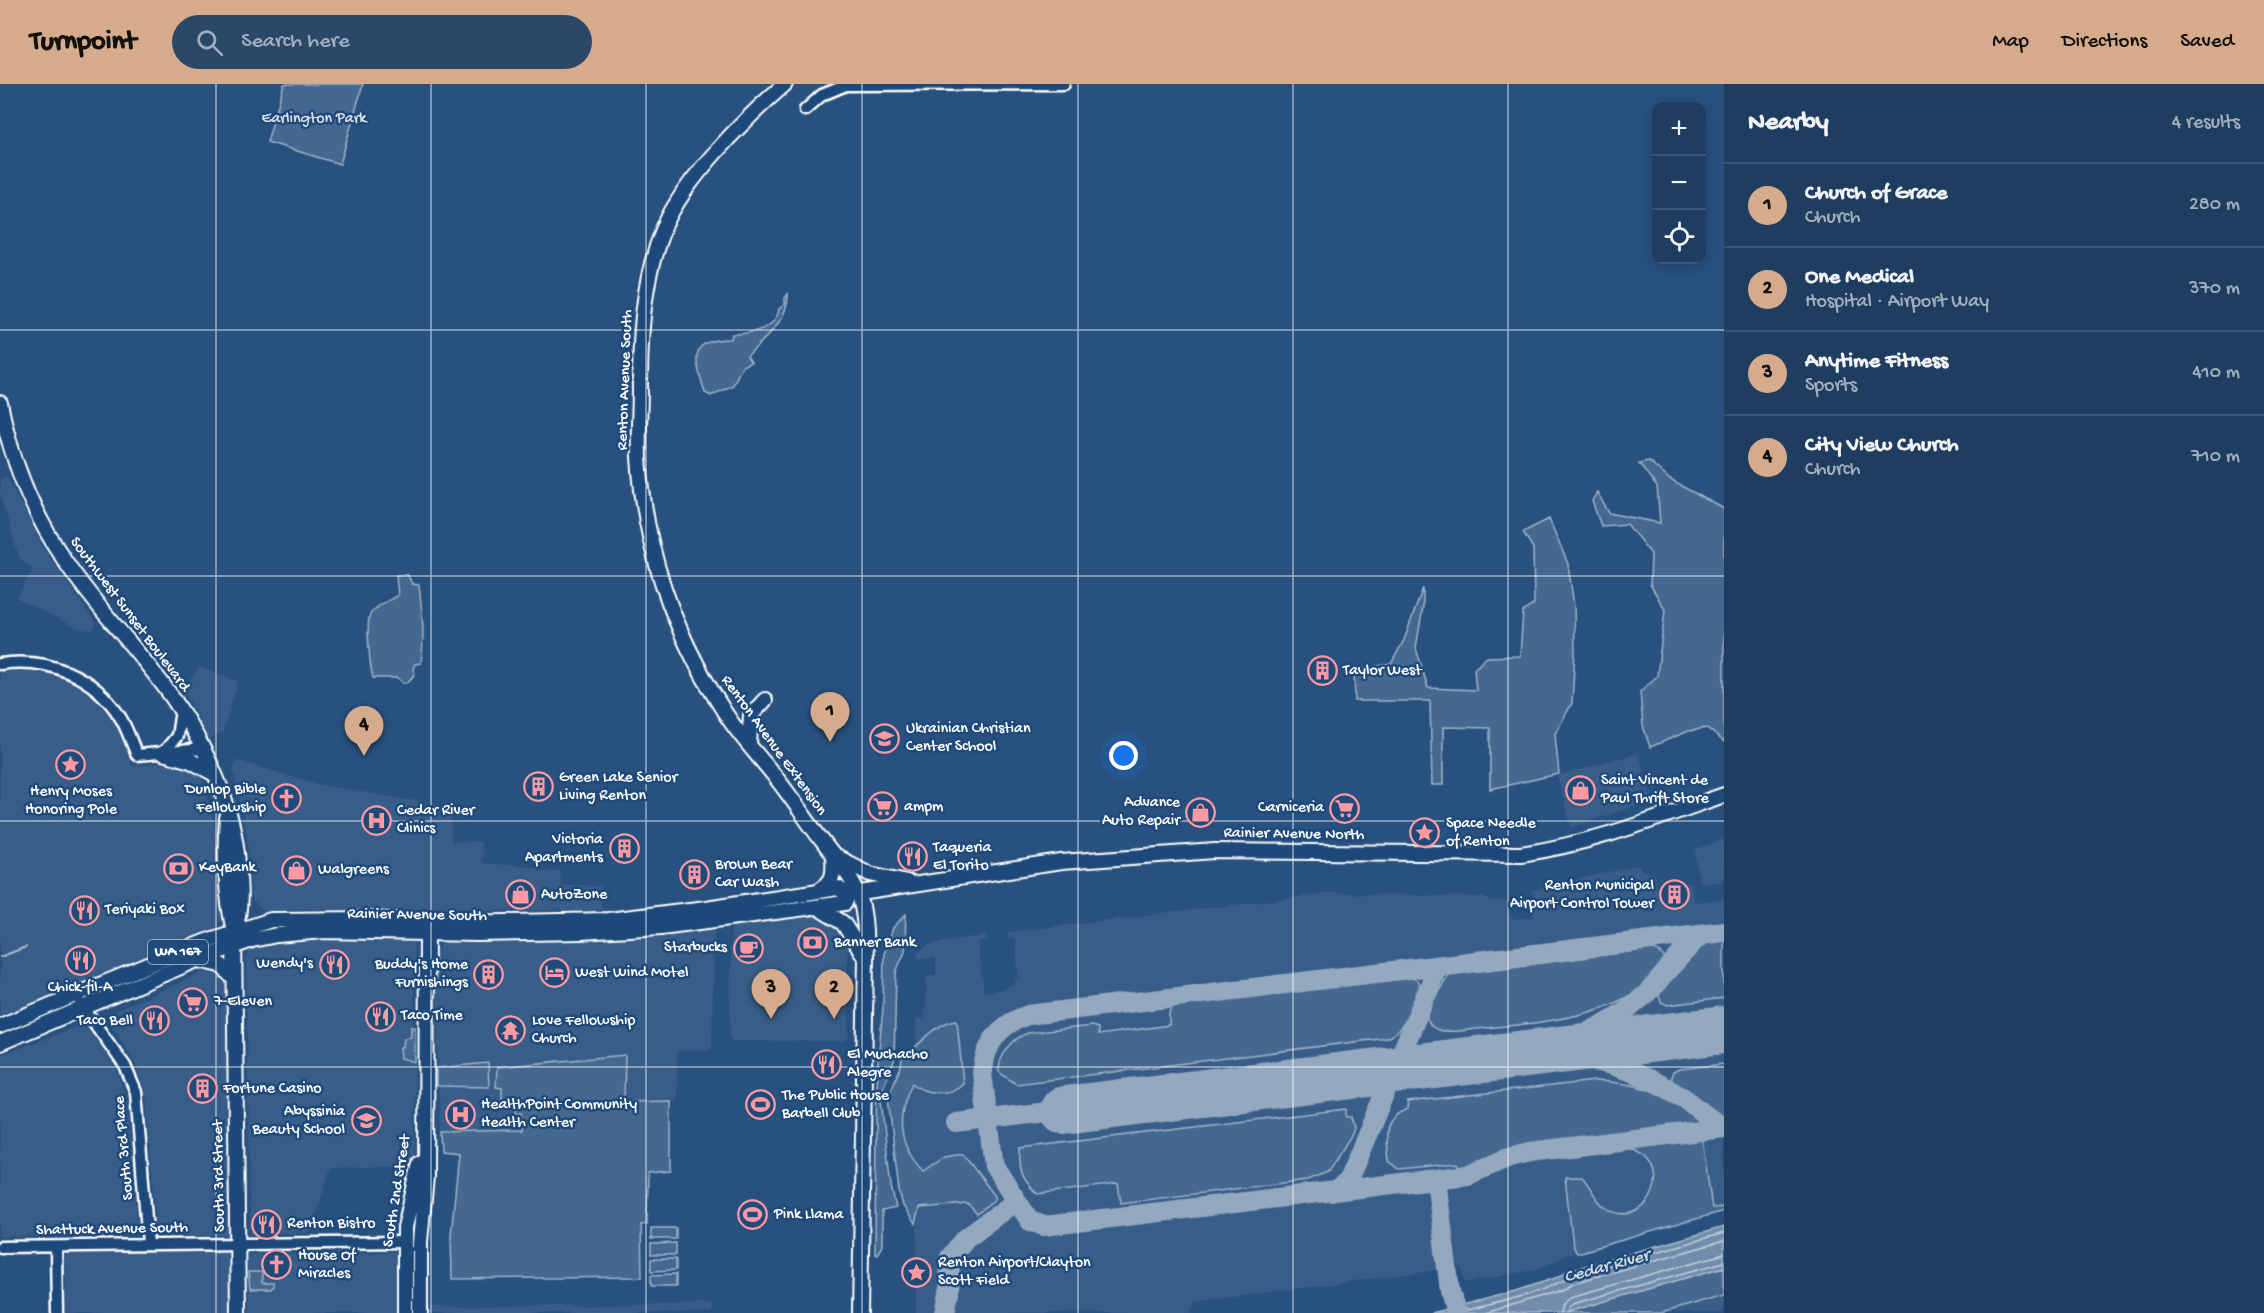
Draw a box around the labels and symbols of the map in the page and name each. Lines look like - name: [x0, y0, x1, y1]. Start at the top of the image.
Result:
- park label: Earlington Park: [262, 110, 368, 129]
- street label: Renton Avenue South: [614, 309, 638, 451]
- street label: Southwest Sunset Boulevard: [65, 534, 194, 697]
- building icon: Taylor West: [1306, 655, 1338, 687]
- place label: Taylor West: [1342, 662, 1423, 681]
- street label: Renton Avenue Extension: [716, 672, 830, 820]
- pin: 1: [810, 692, 850, 742]
- pin: 4: [344, 706, 384, 756]
- place label: Ukrainian Christian Center School: [906, 720, 1031, 757]
- school or university icon: Ukrainian Christian Center School: [869, 722, 901, 754]
- your location: [1109, 741, 1138, 770]
- place icon: Henry Moses Honoring Pole: [55, 748, 87, 780]
- place label: Green Lake Senior Living Renton: [559, 769, 679, 806]
- building icon: Green Lake Senior Living Renton: [522, 771, 554, 803]
- place label: Saint Vincent de Paul Thrift Store: [1600, 772, 1710, 809]
- shop icon: Saint Vincent de Paul Thrift Store: [1564, 774, 1596, 806]
- place label: Dunlop Bible Fellowship: [184, 781, 267, 818]
- place label: Henry Moses Honoring Pole: [25, 783, 118, 820]
- church icon: Dunlop Bible Fellowship: [271, 783, 303, 815]
- supermarket icon: ampm: [867, 791, 899, 823]
- supermarket icon: Carniceria: [1329, 792, 1361, 824]
- place label: Advance Auto Repair: [1102, 794, 1181, 831]
- shop icon: Advance Auto Repair: [1185, 796, 1217, 828]
- place label: ampm: [904, 798, 944, 817]
- place label: Carniceria: [1258, 799, 1325, 818]
- place label: Cedar River Clinics: [397, 802, 476, 839]
- hospital icon: Cedar River Clinics: [360, 804, 392, 836]
- place label: Space Needle of Renton: [1446, 815, 1537, 852]
- place icon: Space Needle of Renton: [1409, 817, 1441, 849]
- street label: Rainier Avenue North: [1223, 824, 1365, 846]
- place label: Victoria Apartments: [525, 831, 604, 868]
- building icon: Victoria Apartments: [608, 833, 640, 865]
- place label: Taqueria El Torito: [932, 839, 993, 876]
- restaurant icon: Taqueria El Torito: [896, 841, 928, 873]
- bank icon: KeyBank: [162, 852, 194, 884]
- shop icon: Walgreens: [281, 854, 313, 886]
- place label: Brown Bear Car Wash: [714, 856, 793, 893]
- building icon: Brown Bear Car Wash: [678, 858, 710, 890]
- place label: KeyBank: [199, 859, 258, 878]
- place label: Walgreens: [318, 861, 390, 880]
- place label: Renton Municipal Airport Control Tower: [1510, 877, 1655, 914]
- shop icon: AutoZone: [504, 879, 536, 911]
- building icon: Renton Municipal Airport Control Tower: [1659, 879, 1691, 911]
- place label: AutoZone: [541, 886, 608, 905]
- restaurant icon: Teriyaki Box: [68, 894, 100, 926]
- place label: Teriyaki Box: [104, 901, 185, 920]
- street label: Rainier Avenue South: [347, 905, 487, 927]
- bank icon: Banner Bank: [797, 927, 829, 959]
- cafe icon: Starbucks: [732, 932, 764, 964]
- place label: Banner Bank: [833, 934, 918, 953]
- place label: Starbucks: [664, 939, 728, 958]
- road number: WA 167: [148, 940, 208, 964]
- restaurant icon: Chick-fil-A: [64, 944, 96, 976]
- restaurant icon: Wendy's: [318, 948, 350, 980]
- place label: Wendy's: [256, 955, 314, 974]
- place label: Buddy's Home Furnishings: [374, 956, 469, 993]
- hotel icon: West Wind Motel: [538, 957, 570, 989]
- building icon: Buddy's Home Furnishings: [473, 958, 505, 990]
- place label: West Wind Motel: [575, 964, 689, 983]
- pin: 3: [752, 970, 790, 1019]
- pin: 2: [814, 970, 854, 1019]
- place label: Chick-fil-A: [48, 979, 114, 998]
- supermarket icon: 7-Eleven: [177, 986, 209, 1018]
- place label: 7-Eleven: [213, 993, 272, 1012]
- restaurant icon: Taco Time: [364, 1000, 396, 1032]
- restaurant icon: Taco Bell: [138, 1005, 170, 1037]
- place label: Taco Time: [400, 1007, 464, 1026]
- place label: Taco Bell: [76, 1012, 133, 1031]
- place label: Love Fellowship Church: [532, 1012, 635, 1049]
- temple icon: Love Fellowship Church: [495, 1014, 527, 1046]
- place label: El Muchacho Alegre: [847, 1046, 928, 1083]
- restaurant icon: El Muchacho Alegre: [810, 1048, 842, 1080]
- building icon: Fortune Casino: [186, 1073, 218, 1105]
- place label: Fortune Casino: [222, 1080, 322, 1099]
- place label: The Public House Barbell Club: [781, 1087, 890, 1124]
- sports icon: The Public House Barbell Club: [745, 1089, 777, 1121]
- street label: South 3rd Place: [111, 1095, 139, 1201]
- place label: HealthPoint Community Health Center: [481, 1096, 637, 1133]
- hospital icon: HealthPoint Community Health Center: [444, 1098, 476, 1130]
- place label: Abyssinia Beauty School: [251, 1103, 346, 1140]
- school or university icon: Abyssinia Beauty School: [350, 1105, 382, 1137]
- street label: South 3rd Street: [209, 1118, 230, 1232]
- street label: South 2nd Street: [380, 1132, 416, 1248]
- sports icon: Pink Llama: [737, 1199, 769, 1231]
- place label: Pink Llama: [773, 1206, 844, 1225]
- restaurant icon: Renton Bistro: [250, 1208, 282, 1240]
- place label: Renton Bistro: [287, 1215, 376, 1234]
- street label: Shattuck Avenue South: [36, 1219, 189, 1241]
- water label: Cedar River: [1562, 1245, 1655, 1288]
- place label: House Of Miracles: [298, 1247, 357, 1284]
- church icon: House Of Miracles: [261, 1249, 293, 1281]
- place label: Renton Airport/Clayton Scott Field: [938, 1254, 1091, 1291]
- place icon: Renton Airport/Clayton Scott Field: [901, 1256, 933, 1288]

